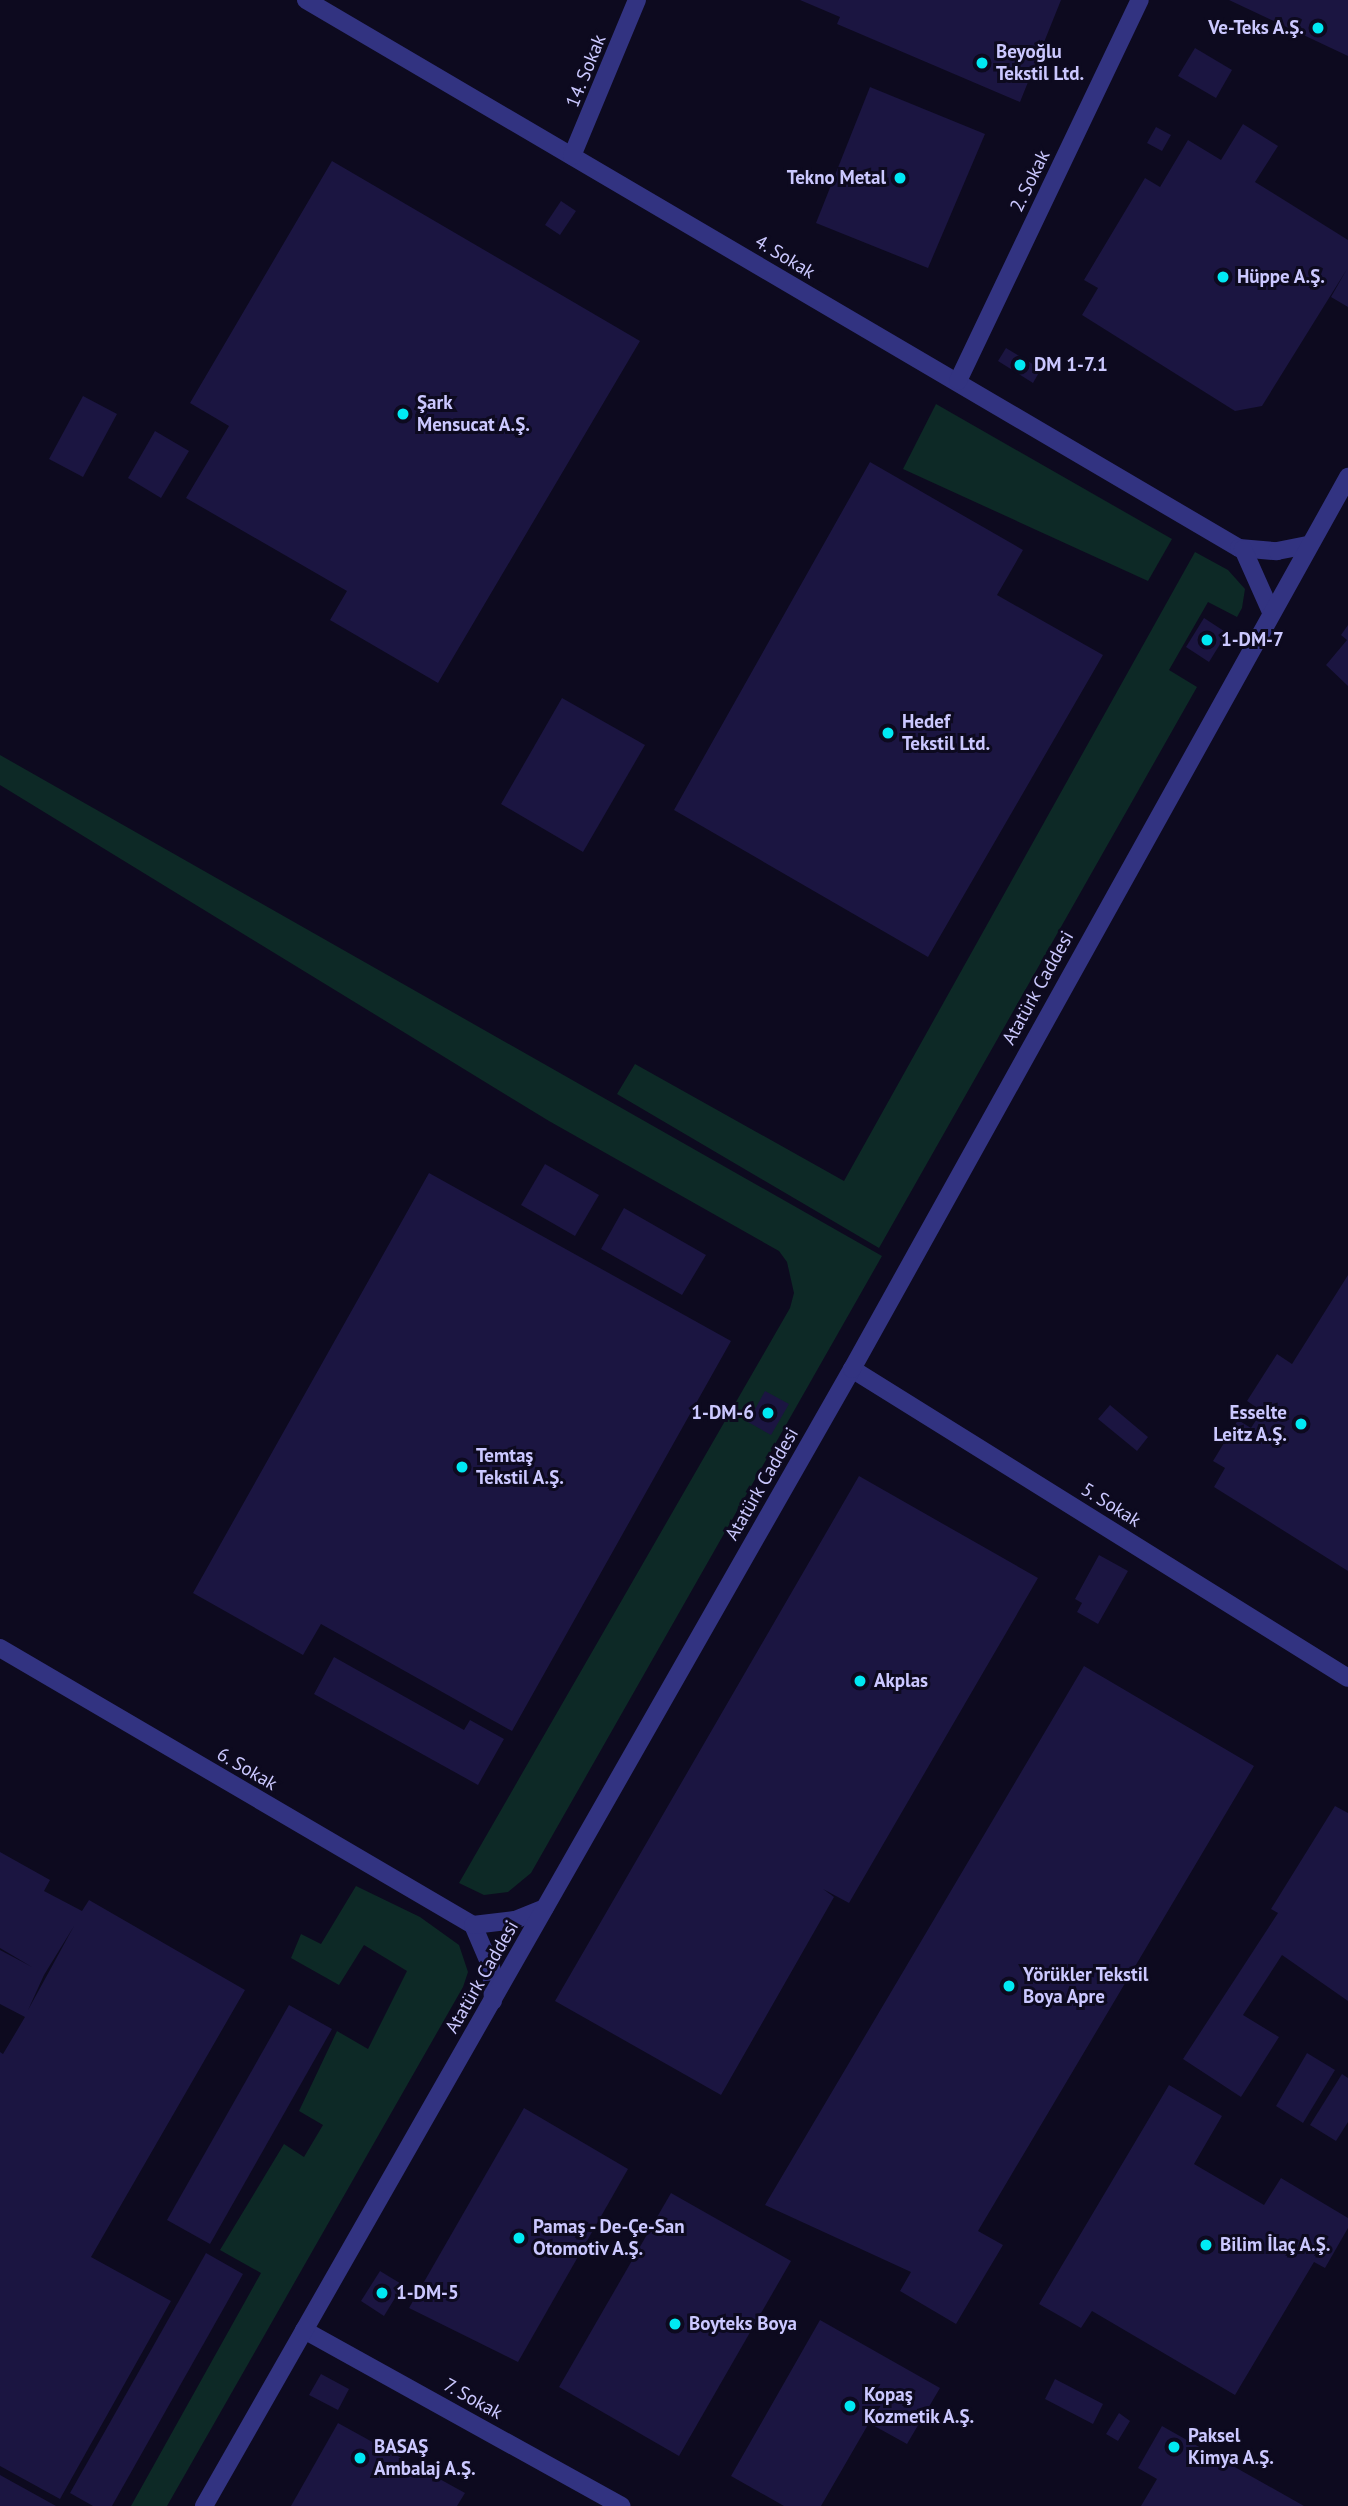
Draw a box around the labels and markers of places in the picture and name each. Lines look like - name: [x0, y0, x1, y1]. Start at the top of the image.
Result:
- place label: Ve-Teks A.Ş.: [1207, 17, 1304, 39]
- marker: Ve-Teks A.Ş.: [1310, 20, 1326, 36]
- place label: Beyoğlu Tekstil Ltd.: [996, 41, 1084, 85]
- marker: Beyoğlu Tekstil Ltd.: [974, 55, 990, 71]
- place label: Tekno Metal: [787, 167, 886, 189]
- marker: Tekno Metal: [892, 170, 908, 186]
- place label: Hüppe A.Ş.: [1237, 266, 1326, 288]
- marker: Hüppe A.Ş.: [1215, 269, 1231, 285]
- place label: DM 1-7.1: [1034, 354, 1108, 376]
- marker: DM 1-7.1: [1012, 357, 1028, 373]
- place label: Şark Mensucat A.Ş.: [417, 392, 531, 436]
- marker: Şark Mensucat A.Ş.: [395, 406, 411, 422]
- place label: 1-DM-7: [1221, 629, 1284, 651]
- marker: 1-DM-7: [1199, 632, 1215, 648]
- place label: Hedef Tekstil Ltd.: [902, 711, 990, 755]
- marker: Hedef Tekstil Ltd.: [880, 725, 896, 741]
- place label: 1-DM-6: [691, 1402, 754, 1424]
- place label: Esselte Leitz A.Ş.: [1212, 1402, 1287, 1446]
- marker: 1-DM-6: [760, 1405, 776, 1421]
- marker: Esselte Leitz A.Ş.: [1293, 1416, 1309, 1432]
- place label: Temtaş Tekstil A.Ş.: [476, 1445, 565, 1489]
- marker: Temtaş Tekstil A.Ş.: [454, 1459, 470, 1475]
- place label: Akplas: [874, 1670, 928, 1692]
- marker: Akplas: [852, 1673, 868, 1689]
- place label: Yörükler Tekstil Boya Apre: [1023, 1964, 1149, 2008]
- marker: Yörükler Tekstil Boya Apre: [1001, 1978, 1017, 1994]
- place label: Pamaş - De-Çe-San Otomotiv A.Ş.: [533, 2216, 687, 2260]
- marker: Pamaş - De-Çe-San Otomotiv A.Ş.: [511, 2230, 527, 2246]
- place label: Bilim İlaç A.Ş.: [1220, 2234, 1332, 2256]
- marker: Bilim İlaç A.Ş.: [1198, 2237, 1214, 2253]
- place label: 1-DM-5: [396, 2282, 459, 2304]
- marker: 1-DM-5: [374, 2285, 390, 2301]
- place label: Boyteks Boya: [689, 2313, 797, 2335]
- marker: Boyteks Boya: [667, 2316, 683, 2332]
- place label: Kopaş Kozmetik A.Ş.: [864, 2384, 976, 2428]
- marker: Kopaş Kozmetik A.Ş.: [842, 2398, 858, 2414]
- place label: Paksel Kimya A.Ş.: [1188, 2425, 1275, 2469]
- place label: BASAŞ Ambalaj A.Ş.: [374, 2436, 476, 2480]
- marker: Paksel Kimya A.Ş.: [1166, 2439, 1182, 2455]
- marker: BASAŞ Ambalaj A.Ş.: [352, 2450, 368, 2466]

